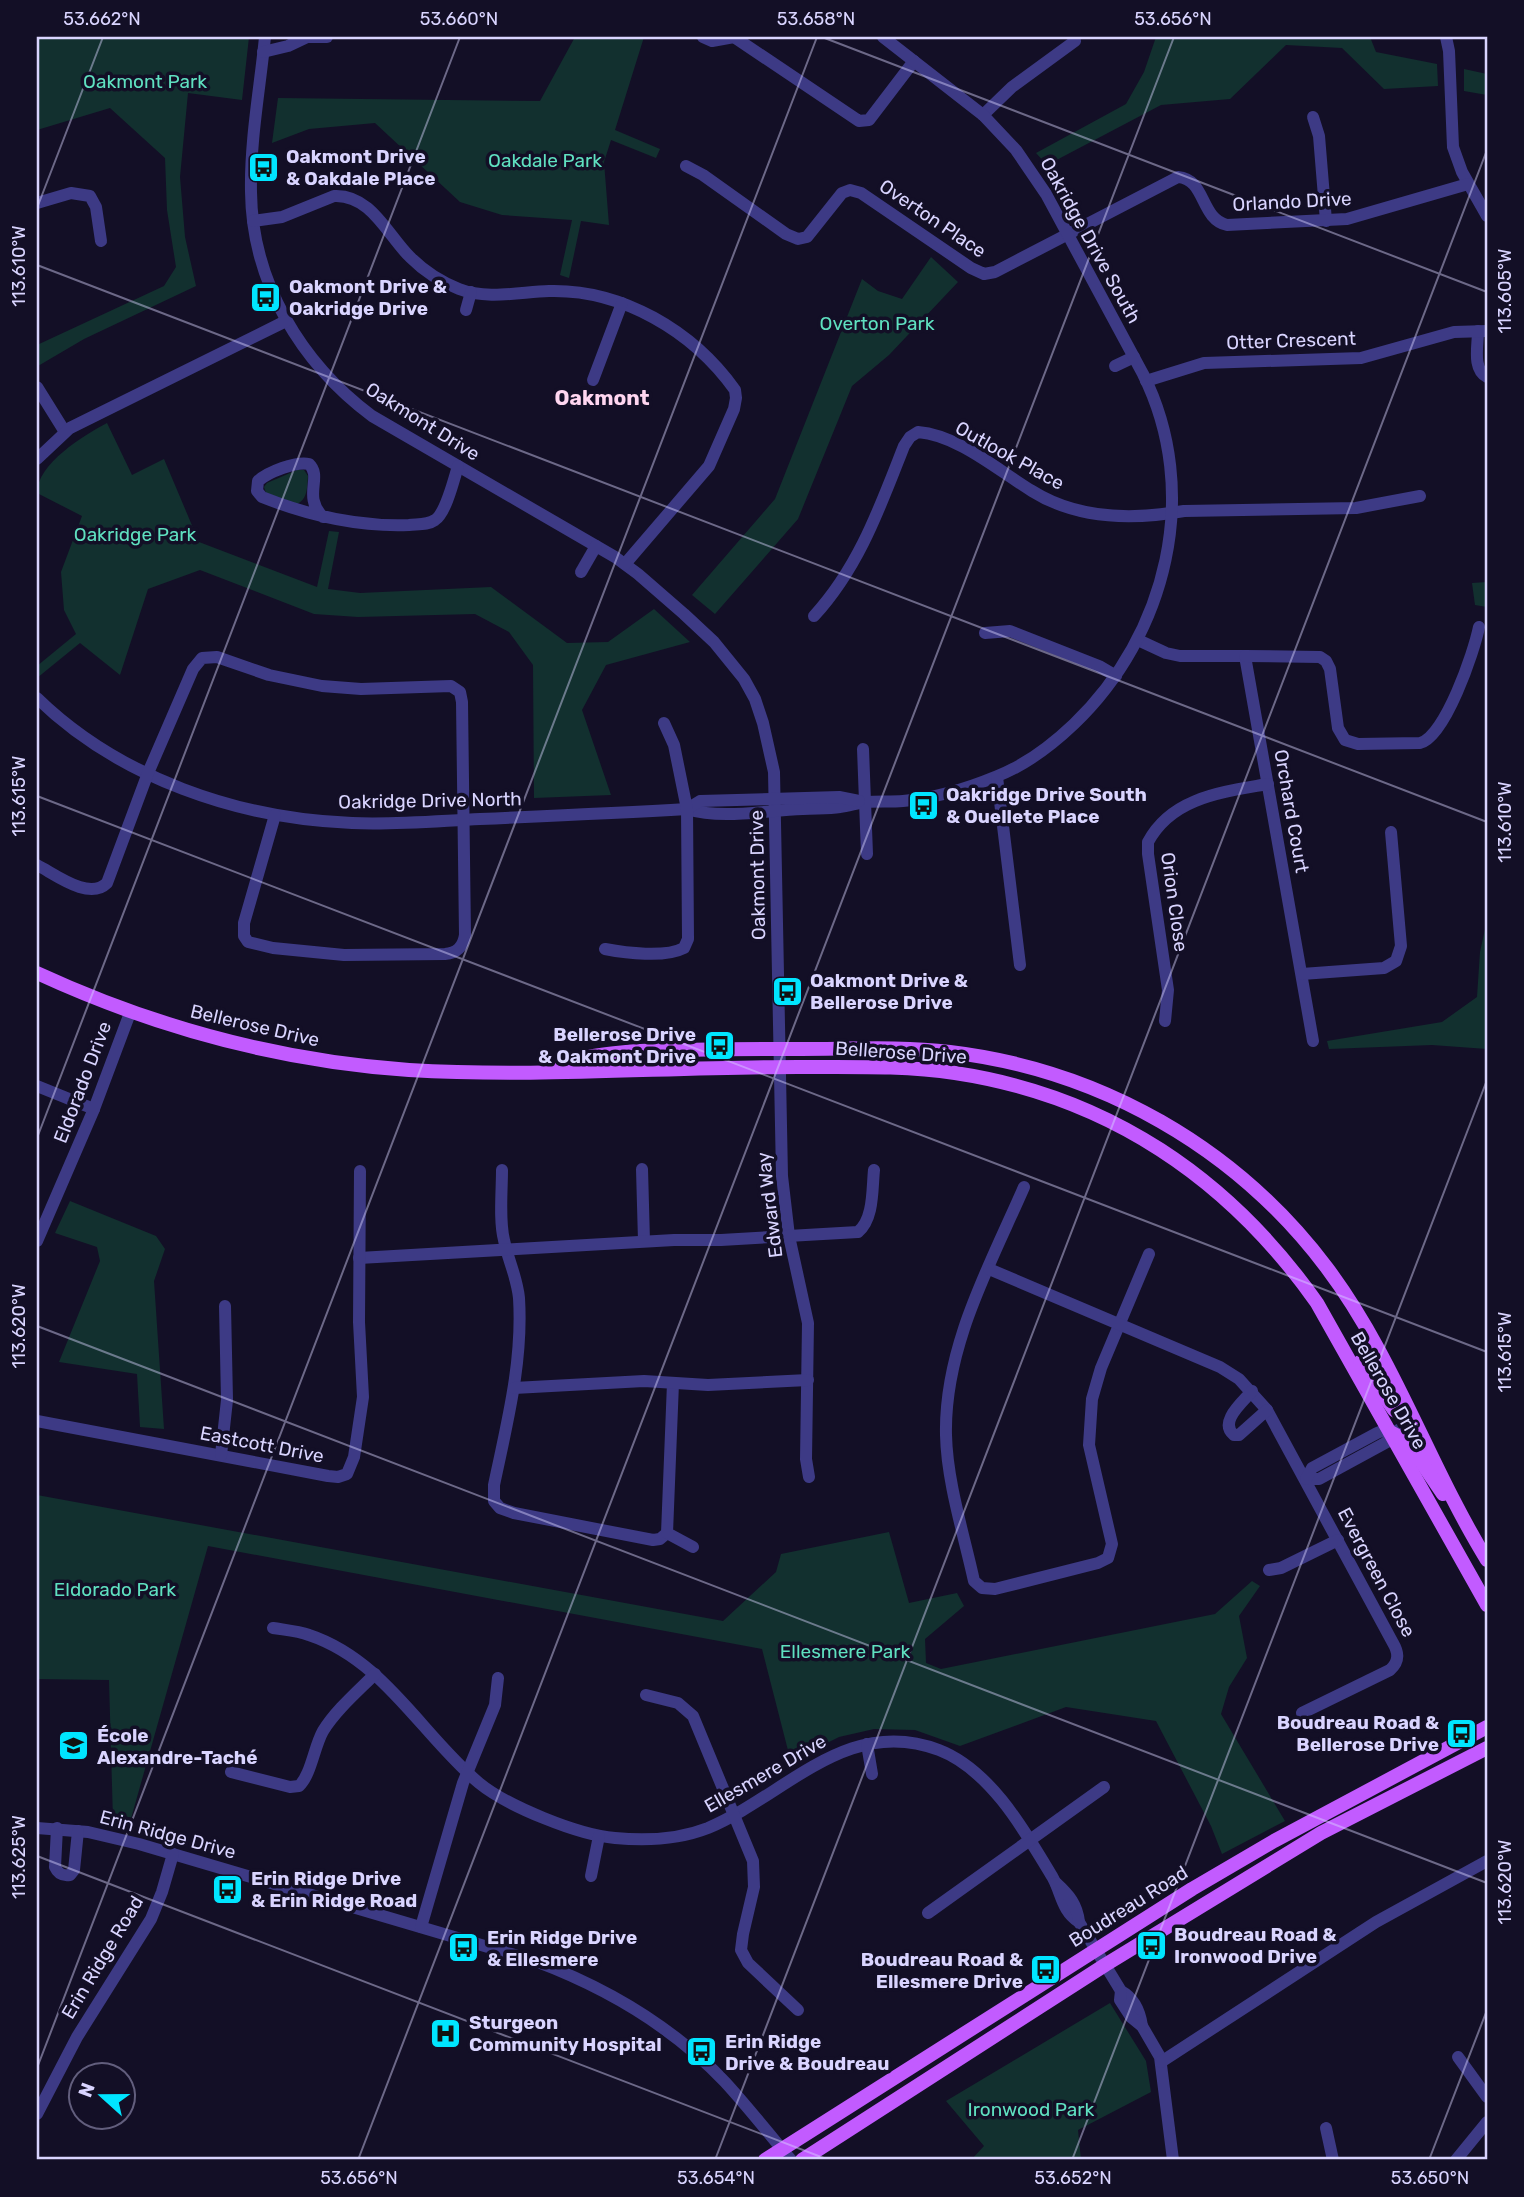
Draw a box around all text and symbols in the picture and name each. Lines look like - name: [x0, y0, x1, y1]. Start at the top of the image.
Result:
- text: 53.662°N: [63, 8, 141, 30]
- text: 53.660°N: [420, 8, 498, 30]
- text: 53.658°N: [777, 8, 855, 30]
- text: 53.656°N: [1134, 8, 1212, 30]
- park label: Oakmont Park: [83, 70, 207, 93]
- place label: Oakmont Drive & Oakdale Place: [286, 145, 436, 190]
- park label: Oakdale Park: [488, 149, 602, 172]
- bus stop icon: Oakmont Drive & Oakdale Place: [246, 150, 280, 184]
- street label: Oakridge Drive South: [1035, 153, 1146, 327]
- street label: Overton Place: [875, 174, 990, 263]
- street label: Orlando Drive: [1232, 187, 1352, 216]
- text: 113.610°W: [8, 225, 30, 307]
- text: 113.605°W: [1494, 249, 1516, 333]
- place label: Oakmont Drive & Oakridge Drive: [289, 275, 447, 320]
- bus stop icon: Oakmont Drive & Oakridge Drive: [249, 280, 283, 314]
- park label: Overton Park: [820, 312, 935, 335]
- street label: Otter Crescent: [1226, 327, 1357, 354]
- street label: Oakmont Drive: [361, 377, 484, 466]
- district label: Oakmont: [555, 385, 650, 410]
- street label: Outlook Place: [951, 416, 1068, 495]
- park label: Oakridge Park: [74, 523, 196, 546]
- street label: Orchard Court: [1269, 748, 1314, 875]
- text: 113.615°W: [8, 756, 30, 836]
- text: 113.610°W: [1494, 781, 1516, 863]
- place label: Oakridge Drive South & Ouellete Place: [946, 783, 1147, 828]
- street label: Oakridge Drive North: [338, 787, 522, 814]
- bus stop icon: Oakridge Drive South & Ouellete Place: [906, 788, 940, 822]
- street label: Oakmont Drive: [745, 810, 770, 940]
- street label: Orion Close: [1156, 851, 1193, 953]
- place label: Oakmont Drive & Bellerose Drive: [810, 969, 968, 1014]
- bus stop icon: Oakmont Drive & Bellerose Drive: [770, 974, 804, 1008]
- street label: Bellerose Drive: [188, 999, 322, 1052]
- street label: Eldorado Drive: [49, 1018, 116, 1146]
- place label: Bellerose Drive & Oakmont Drive: [538, 1023, 696, 1068]
- bus stop icon: Bellerose Drive & Oakmont Drive: [702, 1028, 736, 1062]
- street label: Bellerose Drive: [834, 1036, 968, 1069]
- street label: Edward Way: [752, 1151, 787, 1259]
- text: 113.620°W: [8, 1284, 30, 1368]
- text: 113.615°W: [1494, 1312, 1516, 1392]
- street label: Bellerose Drive: [1346, 1327, 1431, 1453]
- street label: Eastcott Drive: [198, 1421, 326, 1468]
- street label: Evergreen Close: [1333, 1504, 1420, 1641]
- park label: Eldorado Park: [54, 1578, 176, 1601]
- park label: Ellesmere Park: [780, 1640, 910, 1663]
- place label: Boudreau Road & Bellerose Drive: [1277, 1711, 1439, 1756]
- bus stop icon: Boudreau Road & Bellerose Drive: [1445, 1716, 1479, 1750]
- place label: École Alexandre-Taché: [97, 1724, 258, 1769]
- school or university icon: École Alexandre-Taché: [57, 1729, 91, 1763]
- street label: Ellesmere Drive: [700, 1729, 830, 1818]
- street label: Erin Ridge Drive: [97, 1805, 239, 1864]
- text: 113.625°W: [8, 1815, 30, 1899]
- text: 113.620°W: [1494, 1840, 1516, 1924]
- street label: Boudreau Road: [1065, 1861, 1192, 1952]
- place label: Erin Ridge Drive & Erin Ridge Road: [251, 1867, 417, 1912]
- bus stop icon: Erin Ridge Drive & Erin Ridge Road: [211, 1872, 245, 1906]
- street label: Erin Ridge Road: [57, 1892, 148, 2023]
- place label: Boudreau Road & Ironwood Drive: [1174, 1923, 1336, 1968]
- place label: Erin Ridge Drive & Ellesmere: [487, 1926, 637, 1971]
- bus stop icon: Boudreau Road & Ironwood Drive: [1134, 1928, 1168, 1962]
- bus stop icon: Erin Ridge Drive & Ellesmere: [447, 1931, 481, 1965]
- place label: Boudreau Road & Ellesmere Drive: [861, 1948, 1023, 1993]
- bus stop icon: Boudreau Road & Ellesmere Drive: [1029, 1953, 1063, 1987]
- place label: Sturgeon Community Hospital: [469, 2011, 662, 2056]
- hospital icon: Sturgeon Community Hospital: [429, 2016, 463, 2050]
- place label: Erin Ridge Drive & Boudreau: [725, 2030, 889, 2075]
- bus stop icon: Erin Ridge Drive & Boudreau: [685, 2035, 719, 2069]
- north arrow: [66, 2060, 136, 2130]
- text: N: [73, 2080, 100, 2101]
- park label: Ironwood Park: [968, 2098, 1095, 2121]
- text: 53.656°N: [320, 2167, 398, 2189]
- text: 53.654°N: [677, 2167, 755, 2189]
- text: 53.652°N: [1034, 2167, 1112, 2189]
- text: 53.650°N: [1391, 2167, 1469, 2189]

